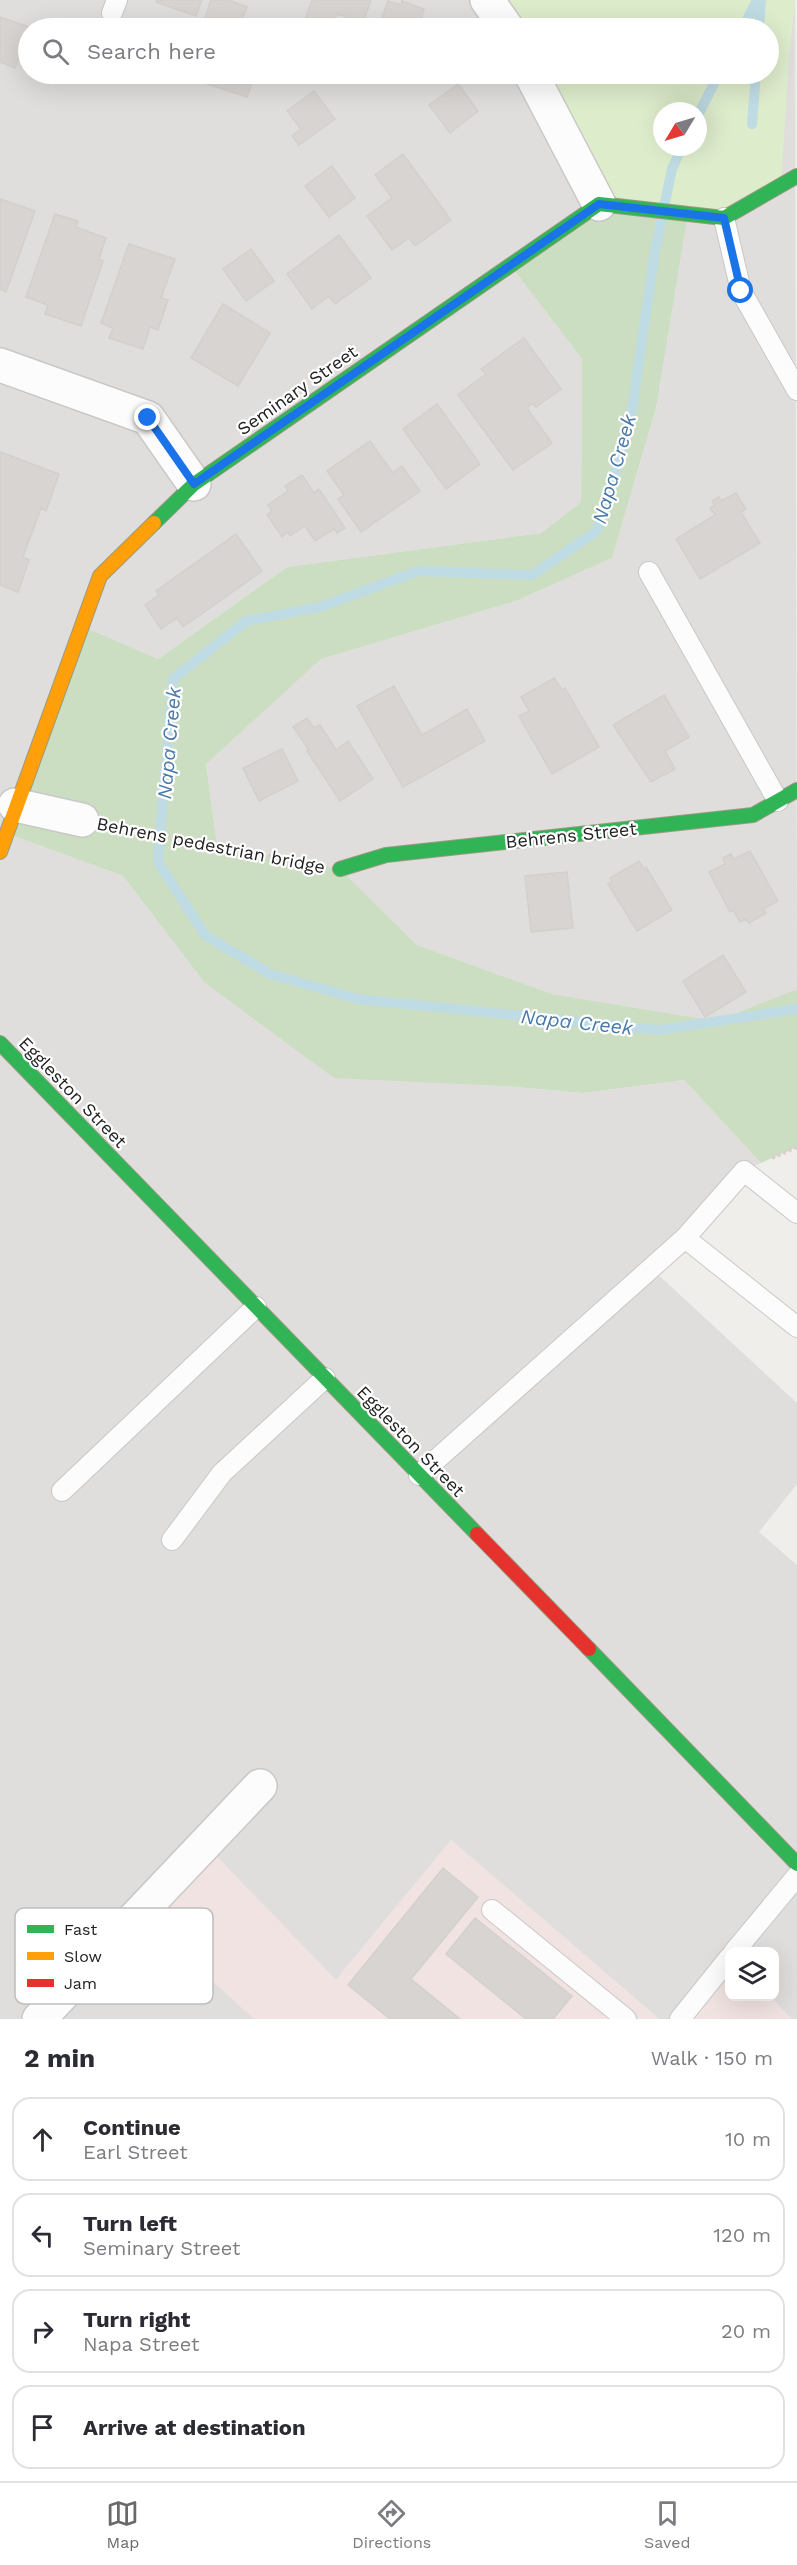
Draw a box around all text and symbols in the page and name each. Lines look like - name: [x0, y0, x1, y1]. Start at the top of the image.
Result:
- search box: [18, 18, 779, 84]
- icon: search: [39, 35, 72, 68]
- text: Search here: [87, 39, 216, 64]
- north arrow: [653, 102, 707, 156]
- route start: [727, 277, 753, 303]
- street label: Seminary Street: [233, 341, 361, 439]
- route end: [134, 404, 160, 430]
- water label: Napa Creek: [587, 411, 641, 526]
- water label: Napa Creek: [152, 685, 186, 800]
- street label: Behrens pedestrian bridge: [95, 813, 327, 877]
- street label: Behrens Street: [504, 818, 638, 852]
- water label: Napa Creek: [520, 1004, 635, 1040]
- street label: Eggleston Street: [15, 1032, 132, 1152]
- street label: Eggleston Street: [353, 1381, 470, 1501]
- legend: [15, 1908, 213, 2004]
- text: Fast: [64, 1920, 97, 1939]
- text: Slow: [64, 1947, 102, 1966]
- map controls: [725, 1947, 779, 2001]
- button: layers: [725, 1947, 779, 2001]
- text: Jam: [64, 1974, 97, 1993]
- text: 2 min: [24, 2043, 95, 2073]
- text: Walk · 150 m: [651, 2046, 773, 2070]
- text: Continue: [83, 2115, 181, 2140]
- icon: ahead: [26, 2123, 59, 2156]
- text: 10 m: [725, 2127, 771, 2151]
- text: Earl Street: [83, 2140, 188, 2164]
- text: Turn left: [83, 2211, 177, 2236]
- icon: left: [26, 2219, 59, 2252]
- text: 120 m: [713, 2223, 771, 2247]
- text: Seminary Street: [83, 2236, 240, 2260]
- text: Turn right: [83, 2307, 190, 2332]
- icon: right: [26, 2315, 59, 2348]
- text: 20 m: [721, 2319, 771, 2343]
- text: Napa Street: [83, 2332, 199, 2356]
- icon: arrive: [26, 2411, 59, 2444]
- text: Arrive at destination: [83, 2415, 306, 2440]
- tab: Map: [106, 2497, 139, 2552]
- tab: Directions: [352, 2497, 431, 2552]
- tab: Saved: [644, 2497, 691, 2552]

